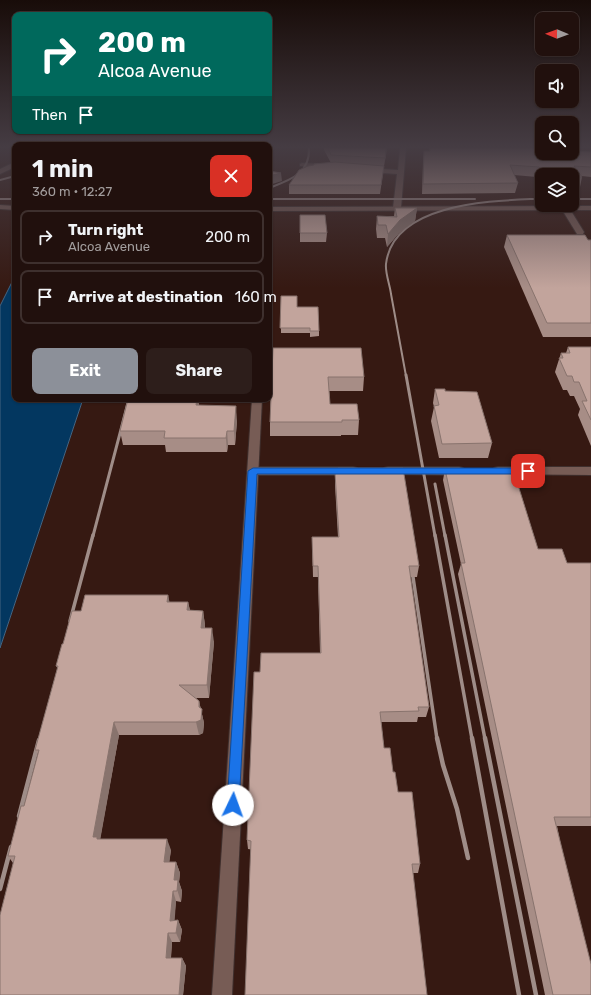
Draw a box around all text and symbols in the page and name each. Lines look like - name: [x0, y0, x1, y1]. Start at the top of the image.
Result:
- north arrow: [535, 12, 579, 56]
- map controls: [535, 12, 579, 212]
- text: 200 m: [98, 26, 186, 59]
- icon: right: [32, 28, 84, 80]
- text: Alcoa Avenue: [98, 60, 212, 82]
- button: sound: [535, 64, 579, 108]
- icon: arrive: [75, 104, 97, 126]
- text: Then: [32, 106, 67, 124]
- button: search: [535, 116, 579, 160]
- text: 1 min: [32, 155, 93, 183]
- button: close: [210, 155, 252, 197]
- button: layers: [535, 168, 579, 212]
- text: 360 m · 12:27: [32, 184, 112, 199]
- text: Turn right: [68, 221, 143, 239]
- icon: right: [34, 226, 56, 248]
- text: 200 m: [205, 228, 250, 246]
- text: Alcoa Avenue: [68, 239, 150, 254]
- icon: arrive: [34, 286, 56, 308]
- text: Arrive at destination: [68, 288, 223, 306]
- text: 160 m: [235, 288, 277, 306]
- button: Exit: [32, 348, 138, 394]
- button: Share: [146, 348, 252, 394]
- pin: [511, 454, 545, 488]
- icon: arrive: [517, 460, 539, 482]
- position arrow: [212, 784, 254, 826]

